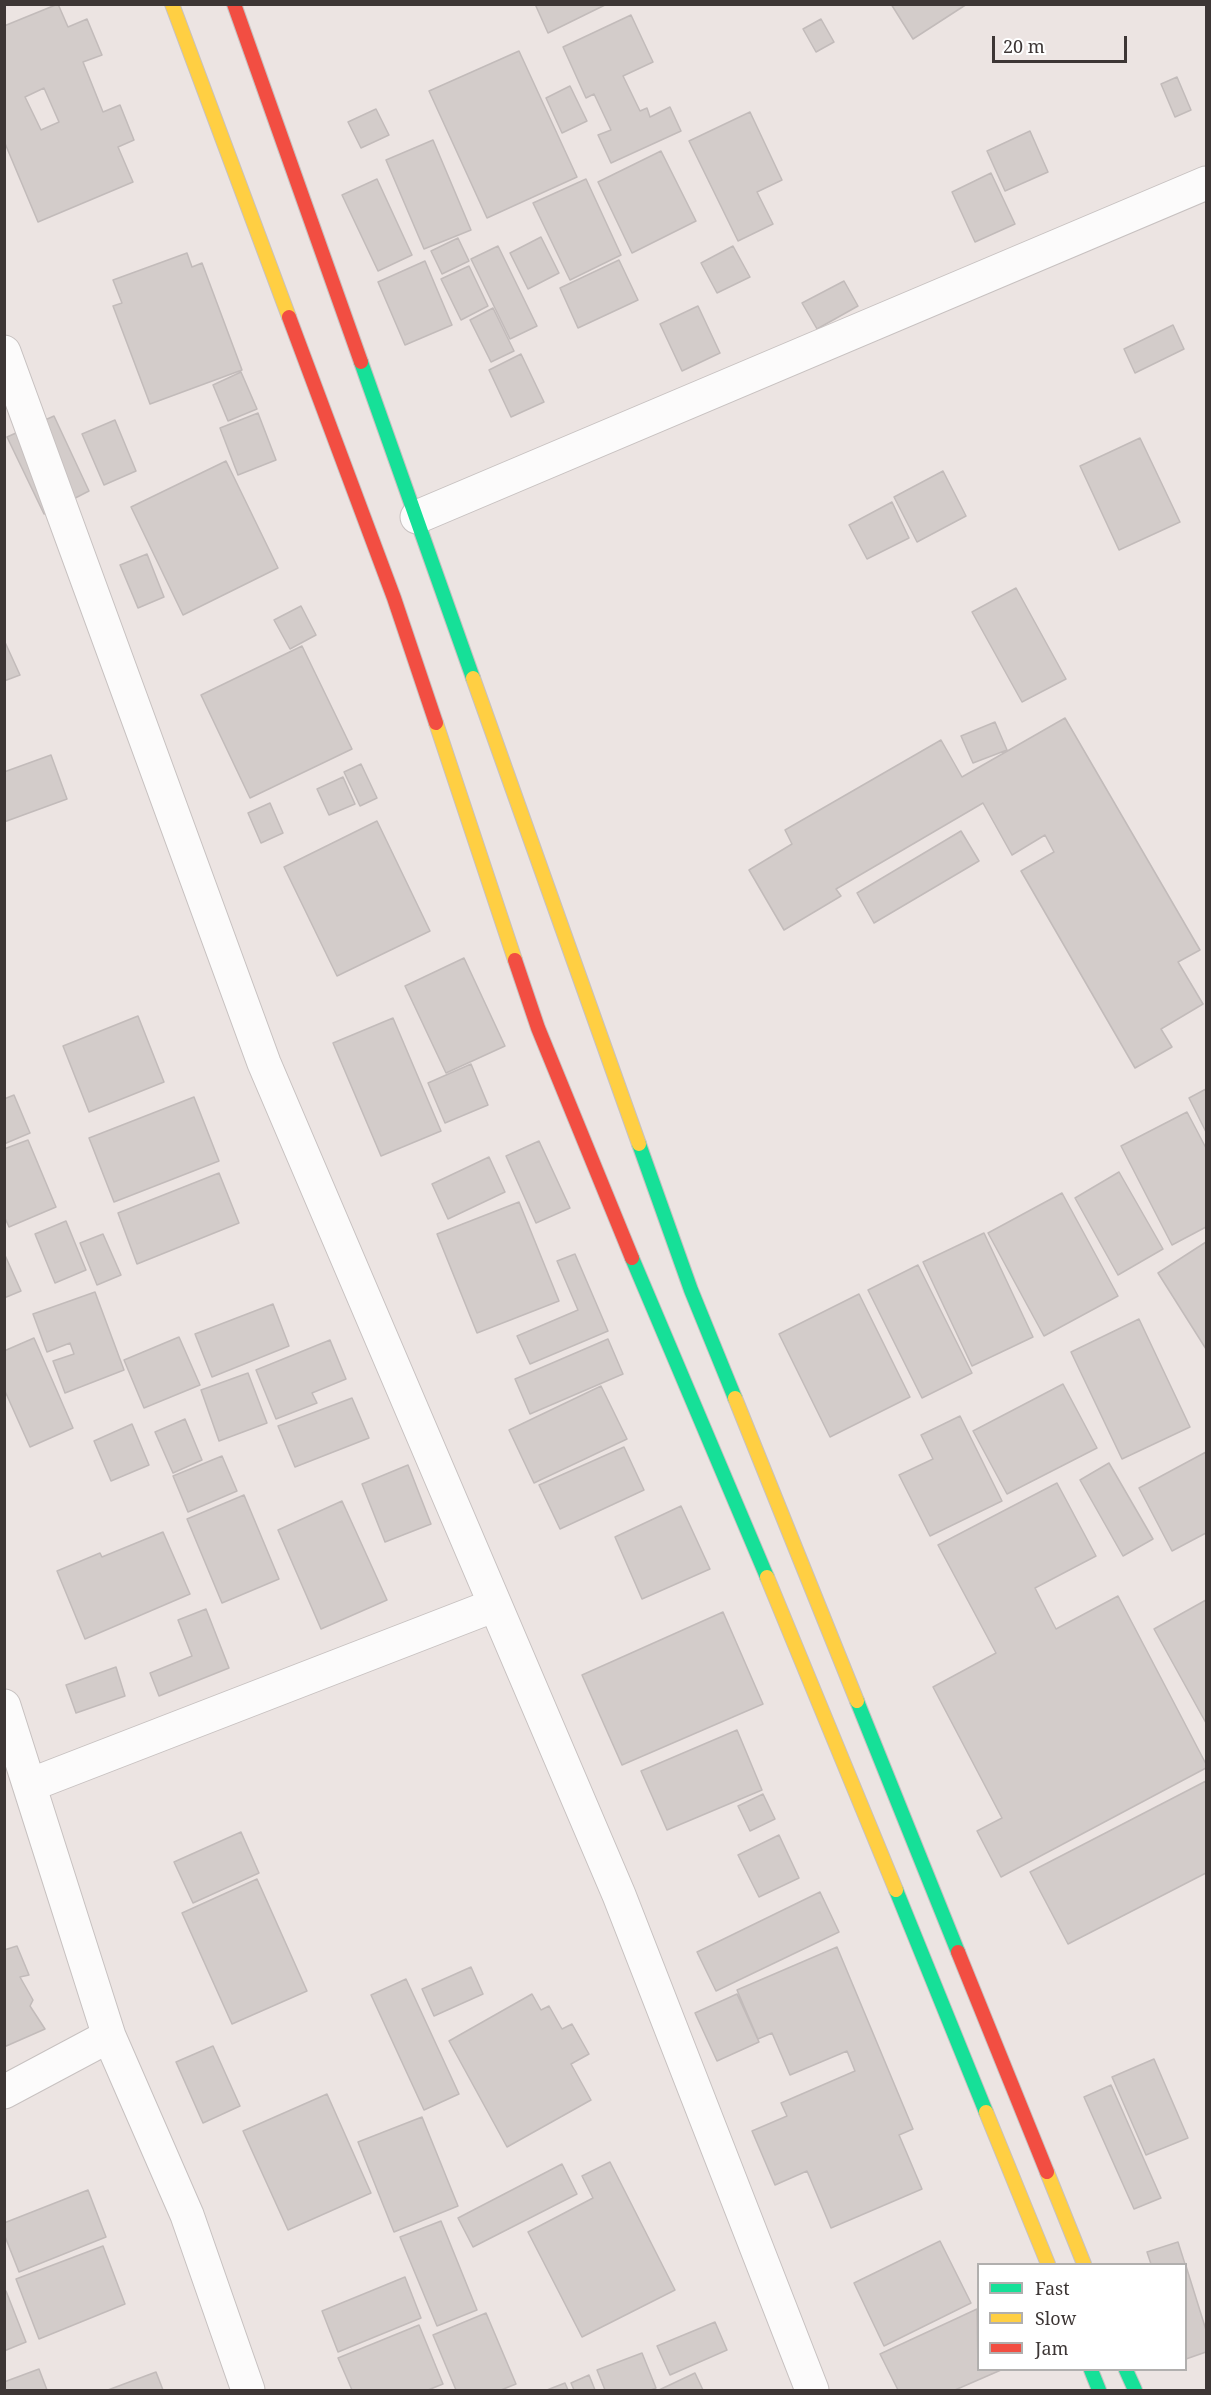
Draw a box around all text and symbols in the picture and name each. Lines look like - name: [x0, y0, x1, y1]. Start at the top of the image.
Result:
- scale bar: [995, 24, 1130, 62]
- text: 20 m: [1003, 34, 1045, 58]
- legend: [977, 2263, 1187, 2371]
- text: Fast: [1035, 2276, 1070, 2300]
- text: Slow: [1035, 2306, 1076, 2330]
- text: Jam: [1035, 2336, 1069, 2360]

